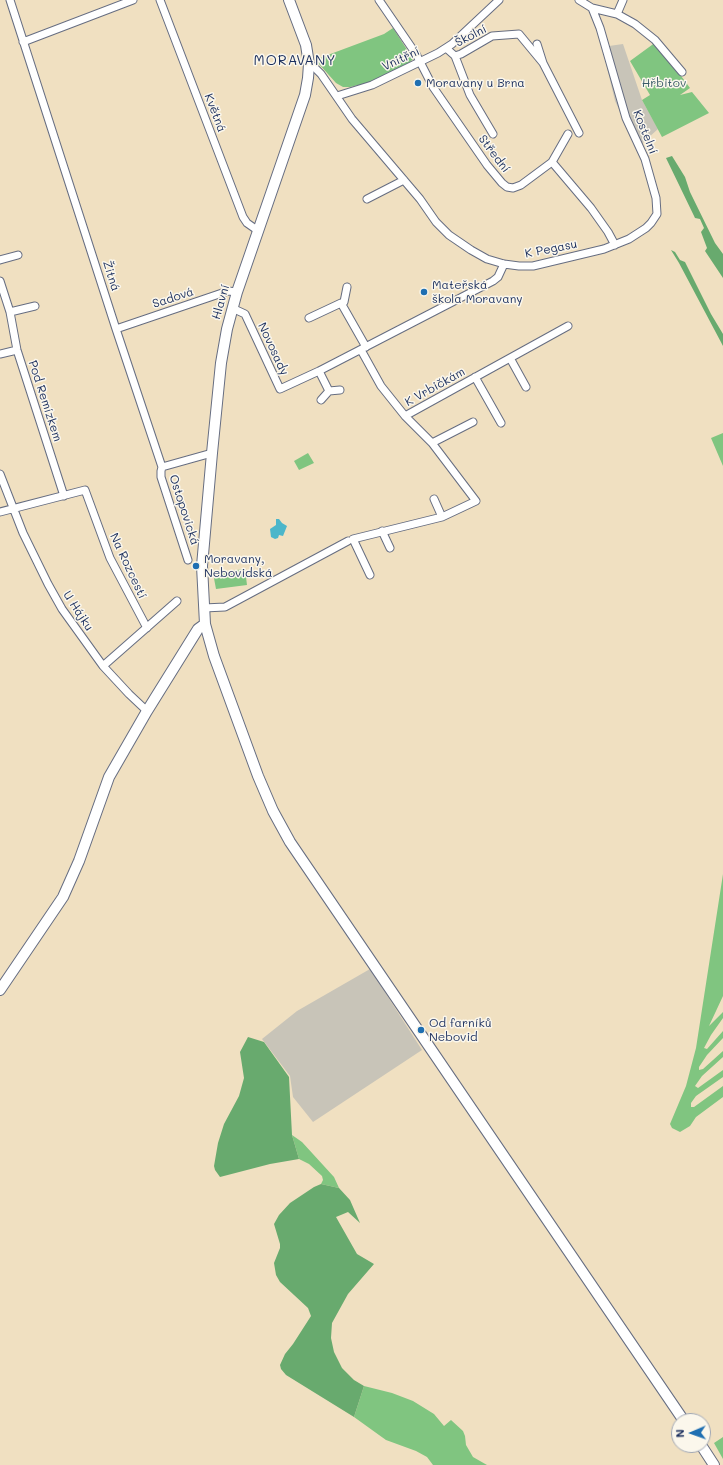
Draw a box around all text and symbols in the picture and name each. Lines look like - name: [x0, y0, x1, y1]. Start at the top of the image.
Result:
- street label: Školní: [453, 22, 489, 50]
- street label: Vnitřní: [380, 44, 422, 74]
- district label: MORAVANY: [254, 53, 336, 69]
- place label: Moravany u Brna: [426, 76, 525, 90]
- park label: Hřbitov: [642, 76, 686, 90]
- marker: Moravany u Brna: [413, 78, 423, 88]
- street label: Květná: [201, 92, 229, 134]
- street label: Kostelní: [630, 108, 660, 156]
- street label: Střední: [475, 132, 513, 176]
- street label: K Pegasu: [524, 237, 578, 261]
- street label: Žitná: [99, 259, 123, 293]
- place label: Mateřská škola Moravany: [432, 278, 523, 306]
- street label: Hlavní: [209, 283, 233, 321]
- street label: Sadová: [151, 285, 195, 311]
- marker: Mateřská škola Moravany: [419, 287, 429, 297]
- street label: Novosady: [255, 320, 291, 378]
- street label: Pod Remízkem: [25, 359, 65, 443]
- street label: K Vrbičkám: [402, 365, 468, 409]
- street label: Ostopovická: [166, 473, 202, 547]
- street label: Na Rozcestí: [106, 531, 150, 601]
- place label: Moravany, Nebovidská: [204, 552, 272, 580]
- marker: Moravany, Nebovidská: [191, 561, 201, 571]
- street label: U Hájku: [60, 588, 96, 634]
- place label: Od farníků Nebovid: [429, 1016, 491, 1044]
- marker: Od farníků Nebovid: [416, 1025, 426, 1035]
- north arrow: [671, 1413, 711, 1453]
- text: N: [672, 1429, 687, 1438]

